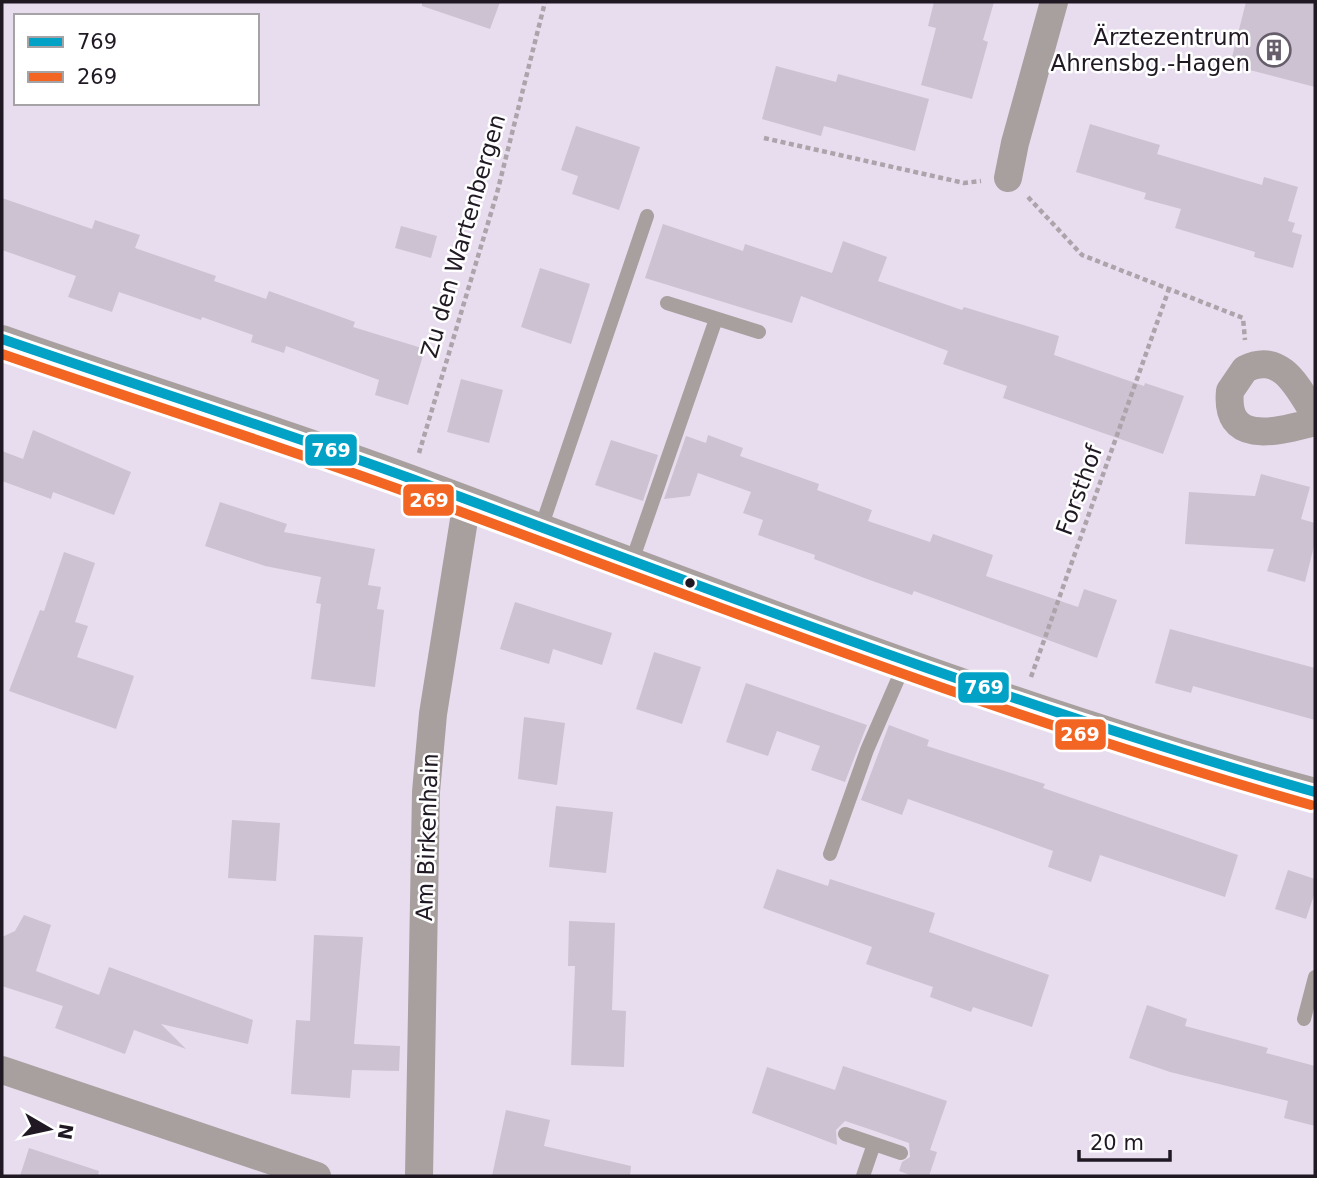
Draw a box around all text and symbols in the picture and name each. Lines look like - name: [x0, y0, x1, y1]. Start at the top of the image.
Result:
- legend: [14, 14, 259, 105]
- place label: Ärztezentrum Ahrensbg.-Hagen: [1051, 23, 1250, 76]
- text: 769: [77, 30, 117, 54]
- building icon: Ärztezentrum Ahrensbg.-Hagen: [1255, 31, 1293, 69]
- text: 269: [77, 65, 117, 89]
- street label: Zu den Wartenbergen: [416, 111, 510, 361]
- line badge: 769: [304, 433, 358, 467]
- text: 769: [311, 439, 351, 461]
- street label: Forsthof: [1051, 441, 1108, 538]
- line badge: 269: [402, 483, 455, 517]
- text: 269: [409, 489, 449, 511]
- unlabelled marker: [683, 576, 697, 590]
- line badge: 769: [957, 671, 1010, 704]
- text: 769: [964, 676, 1004, 698]
- line badge: 269: [1054, 718, 1107, 751]
- text: 269: [1060, 723, 1100, 745]
- street label: Am Birkenhain: [411, 753, 443, 921]
- north arrow: [14, 1094, 84, 1164]
- scale bar: [1079, 1118, 1170, 1162]
- text: N: [54, 1122, 78, 1141]
- text: 20 m: [1090, 1131, 1144, 1155]

